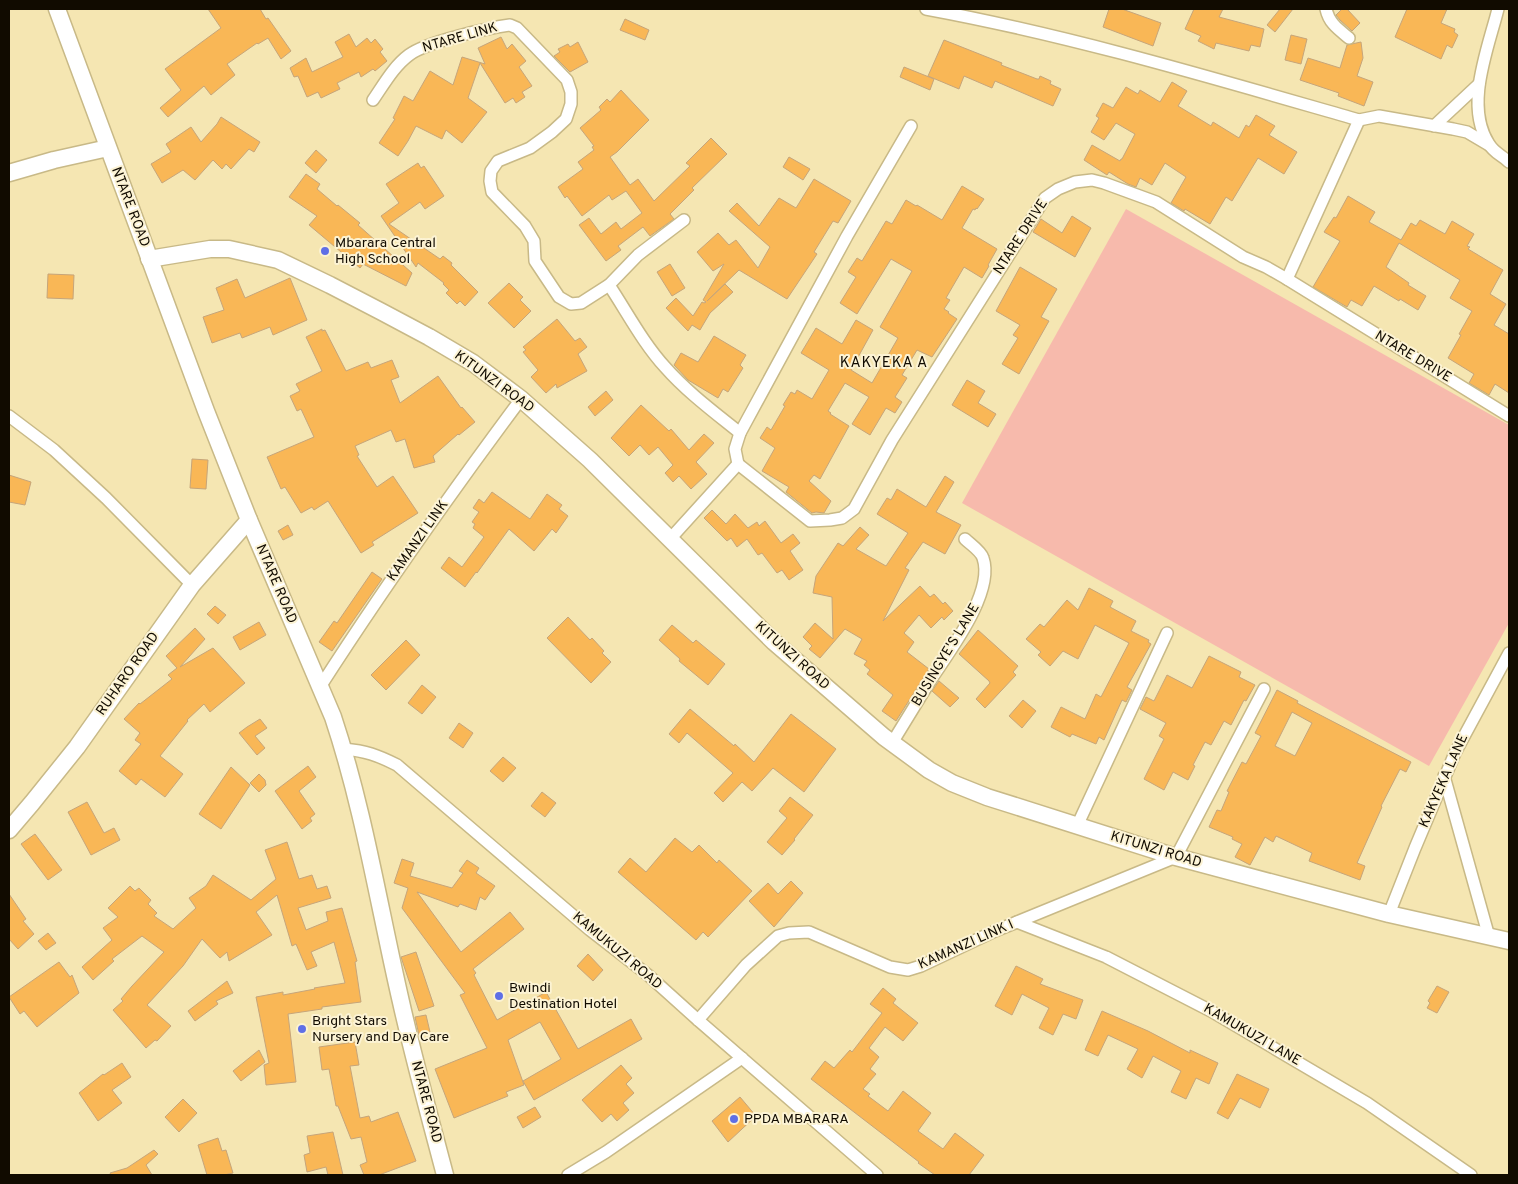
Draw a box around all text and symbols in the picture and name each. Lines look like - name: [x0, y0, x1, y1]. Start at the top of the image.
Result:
- street label: NTARE LINK: [420, 19, 500, 57]
- street label: NTARE ROAD: [107, 165, 153, 249]
- street label: NTARE DRIVE: [990, 196, 1052, 278]
- place label: Mbarara Central High School: [335, 235, 436, 268]
- marker: Mbarara Central High School: [319, 245, 331, 257]
- street label: NTARE DRIVE: [1372, 327, 1454, 387]
- street label: KITUNZI ROAD: [451, 347, 537, 417]
- district label: KAKYEKA A: [840, 354, 928, 373]
- street label: KAMANZI LINK: [384, 497, 452, 585]
- street label: NTARE ROAD: [252, 542, 300, 626]
- street label: BUSINGYE'S LANE: [908, 600, 984, 710]
- street label: KITUNZI ROAD: [751, 618, 833, 694]
- street label: RUHARO ROAD: [93, 629, 163, 719]
- street label: KAKYEKA LANE: [1416, 731, 1472, 831]
- street label: KITUNZI ROAD: [1108, 828, 1204, 872]
- street label: KAMUKUZI ROAD: [569, 909, 665, 993]
- street label: KAMANZI LINK I: [916, 916, 1016, 974]
- place label: Bwindi Destination Hotel: [509, 980, 617, 1013]
- marker: Bwindi Destination Hotel: [493, 990, 505, 1002]
- street label: KAMUKUZI LANE: [1200, 1000, 1304, 1070]
- place label: Bright Stars Nursery and Day Care: [312, 1013, 449, 1046]
- marker: Bright Stars Nursery and Day Care: [296, 1023, 308, 1035]
- street label: NTARE ROAD: [407, 1059, 445, 1145]
- place label: PPDA MBARARA: [744, 1111, 849, 1128]
- marker: PPDA MBARARA: [728, 1113, 740, 1125]

